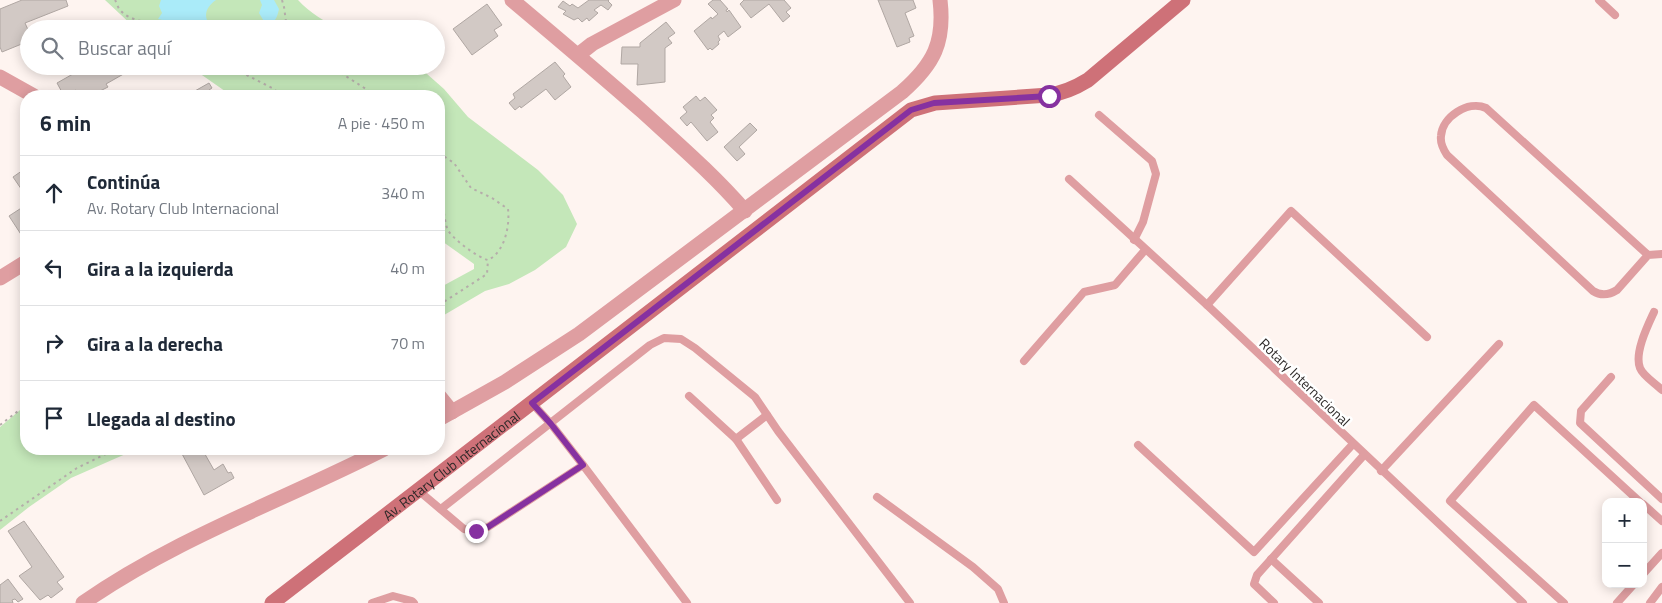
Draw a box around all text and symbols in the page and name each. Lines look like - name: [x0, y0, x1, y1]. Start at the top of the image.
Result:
- search box: [20, 20, 445, 75]
- text: Buscar aquí: [78, 33, 171, 62]
- icon: search: [38, 34, 66, 62]
- route start: [1038, 85, 1061, 108]
- text: 6 min: [40, 107, 91, 139]
- text: A pie · 450 m: [338, 111, 425, 135]
- text: Continúa: [87, 167, 160, 196]
- icon: ahead: [40, 179, 68, 207]
- text: 340 m: [381, 181, 425, 205]
- text: Av. Rotary Club Internacional: [87, 196, 279, 220]
- icon: left: [40, 254, 68, 282]
- text: Gira a la izquierda: [87, 254, 234, 283]
- text: 40 m: [390, 256, 425, 280]
- icon: right: [40, 329, 68, 357]
- text: Gira a la derecha: [87, 329, 223, 358]
- text: 70 m: [390, 331, 425, 355]
- street label: Rotary Internacional: [1255, 333, 1355, 431]
- icon: arrive: [40, 404, 68, 432]
- text: Llegada al destino: [87, 404, 236, 433]
- street label: Av. Rotary Club Internacional: [378, 405, 524, 525]
- map controls: [1602, 498, 1647, 588]
- button: +: [1602, 498, 1647, 543]
- route end: [465, 520, 488, 543]
- button: −: [1602, 543, 1647, 588]

